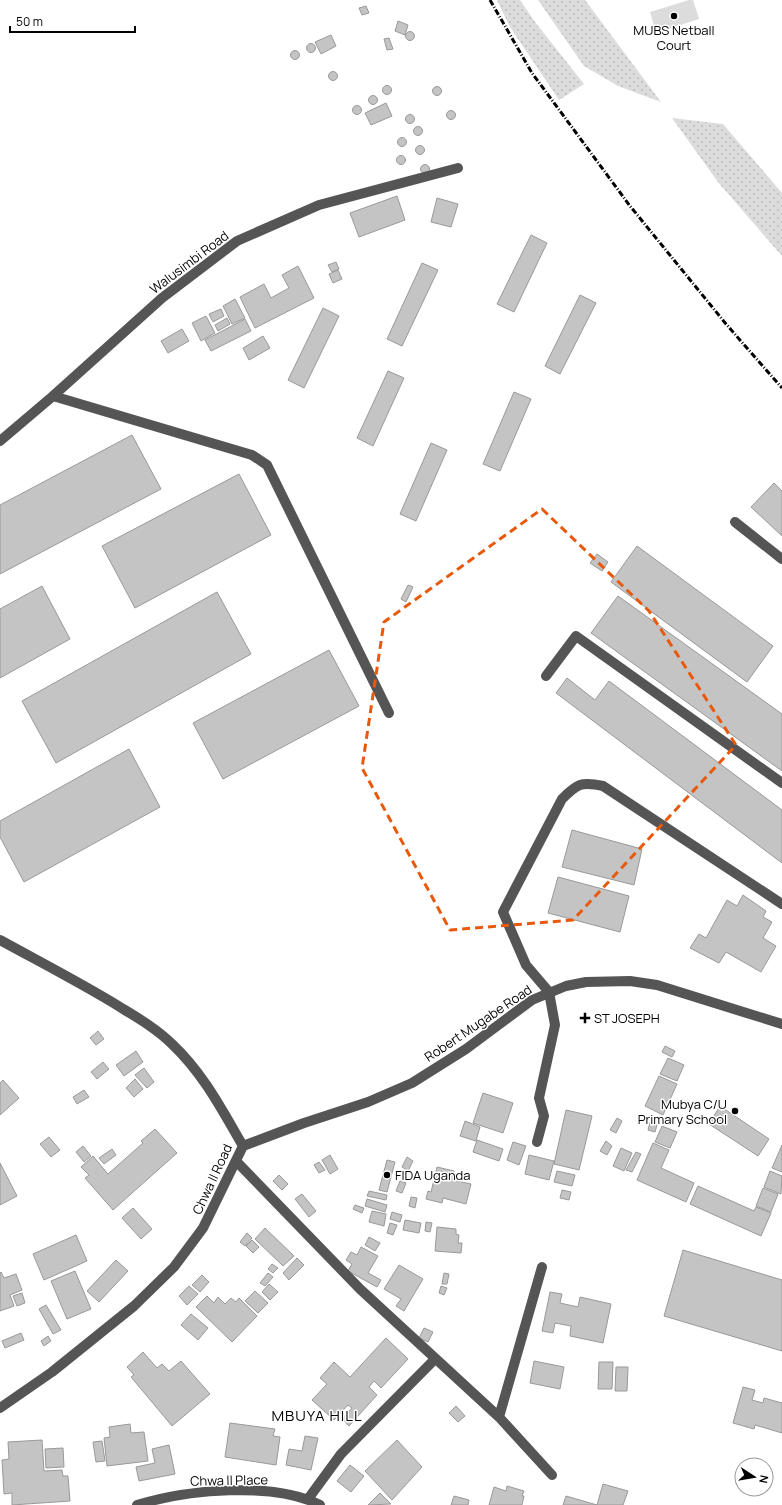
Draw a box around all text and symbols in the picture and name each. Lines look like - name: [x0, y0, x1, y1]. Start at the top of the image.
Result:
- scale bar: [10, 8, 135, 34]
- marker: MUBS Netball Court: [669, 11, 679, 21]
- text: 50 m: [16, 13, 43, 30]
- place label: MUBS Netball Court: [633, 21, 715, 54]
- street label: Walusimbi Road: [146, 226, 232, 298]
- street label: Robert Mugabe Road: [421, 980, 535, 1066]
- place label: ST JOSEPH: [594, 1009, 660, 1027]
- marker: ST JOSEPH: [579, 1012, 591, 1024]
- place label: Mubya C/U Primary School: [638, 1095, 727, 1128]
- marker: Mubya C/U Primary School: [730, 1106, 740, 1116]
- street label: Chwa II Road: [188, 1141, 236, 1217]
- place label: FIDA Uganda: [395, 1166, 471, 1184]
- marker: FIDA Uganda: [382, 1170, 392, 1180]
- district label: MBUYA HILL: [271, 1405, 363, 1426]
- north arrow: [734, 1457, 774, 1497]
- street label: Chwa II Place: [190, 1470, 268, 1490]
- text: N: [756, 1474, 772, 1485]

